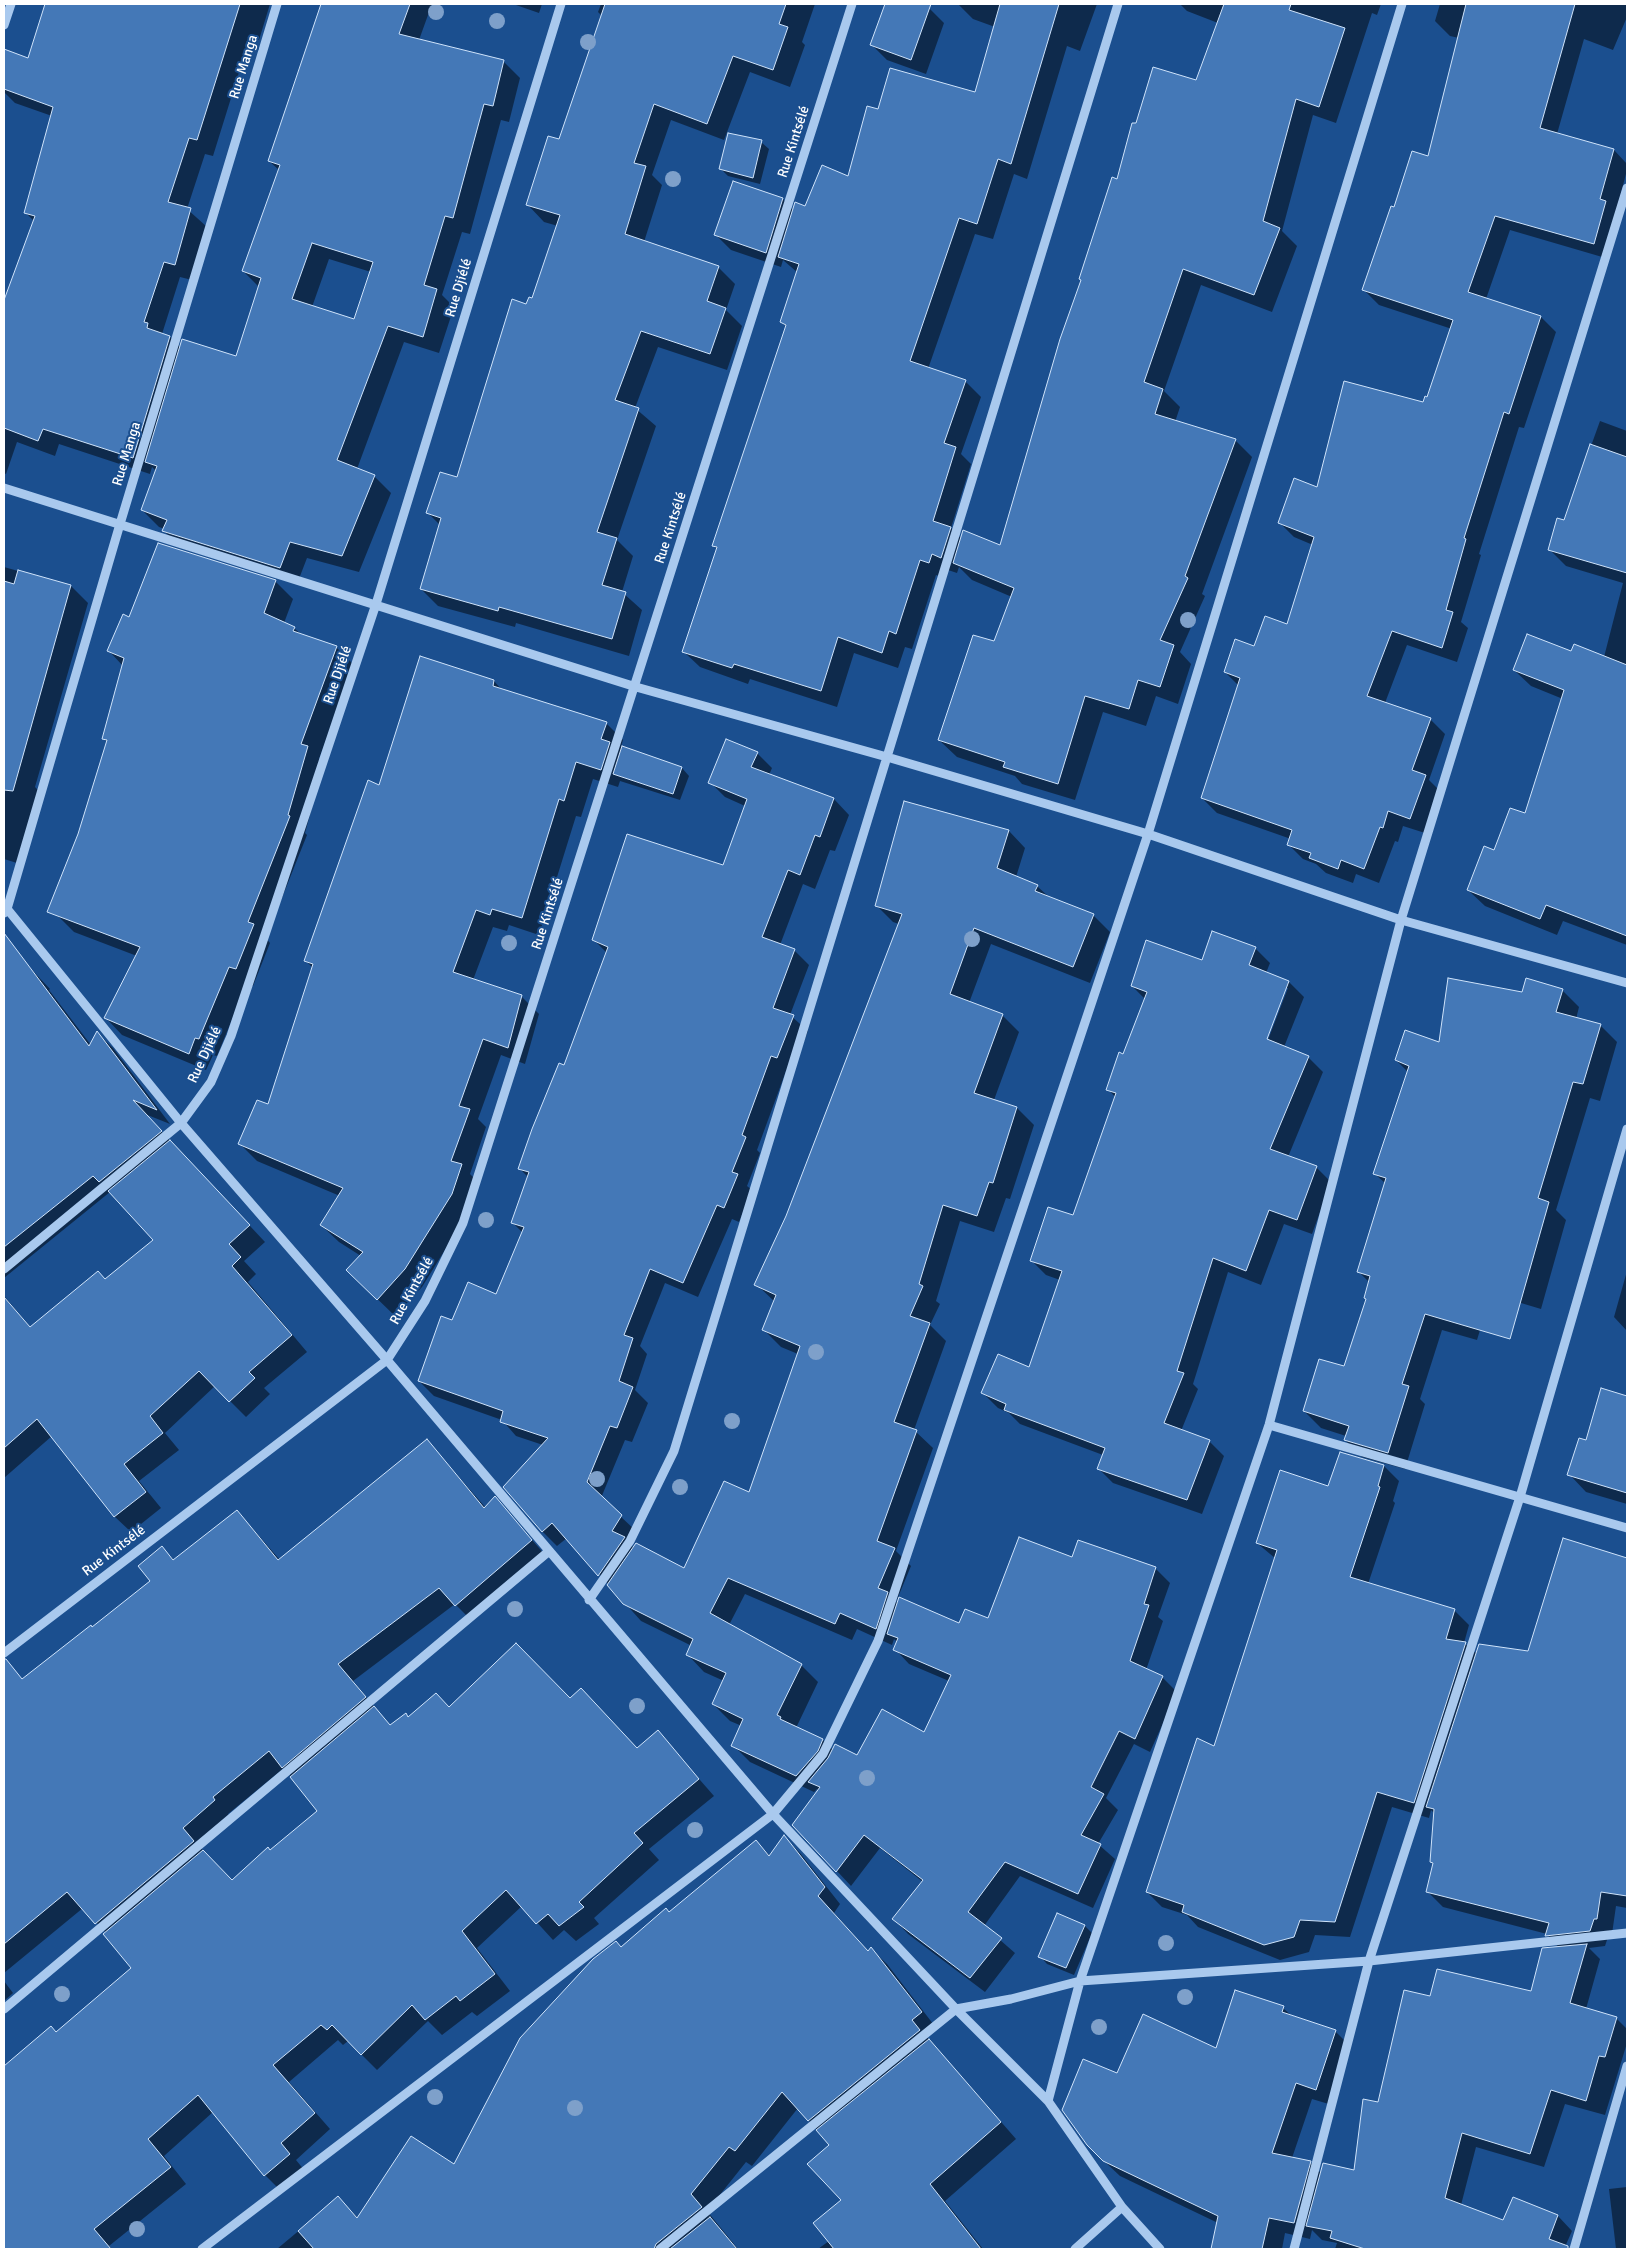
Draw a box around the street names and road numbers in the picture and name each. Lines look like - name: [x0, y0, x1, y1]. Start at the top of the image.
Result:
- street label: Rue Manga: [226, 33, 262, 101]
- street label: Rue Kintsélé: [774, 104, 814, 180]
- street label: Rue Djiélé: [442, 257, 476, 319]
- street label: Rue Manga: [109, 420, 145, 488]
- street label: Rue Kintsélé: [651, 490, 691, 566]
- street label: Rue Djiélé: [320, 644, 356, 706]
- street label: Rue Kintsélé: [528, 876, 568, 952]
- street label: Rue Djiélé: [185, 1024, 225, 1086]
- street label: Rue Kintsélé: [387, 1254, 437, 1328]
- street label: Rue Kintsélé: [79, 1522, 149, 1580]

